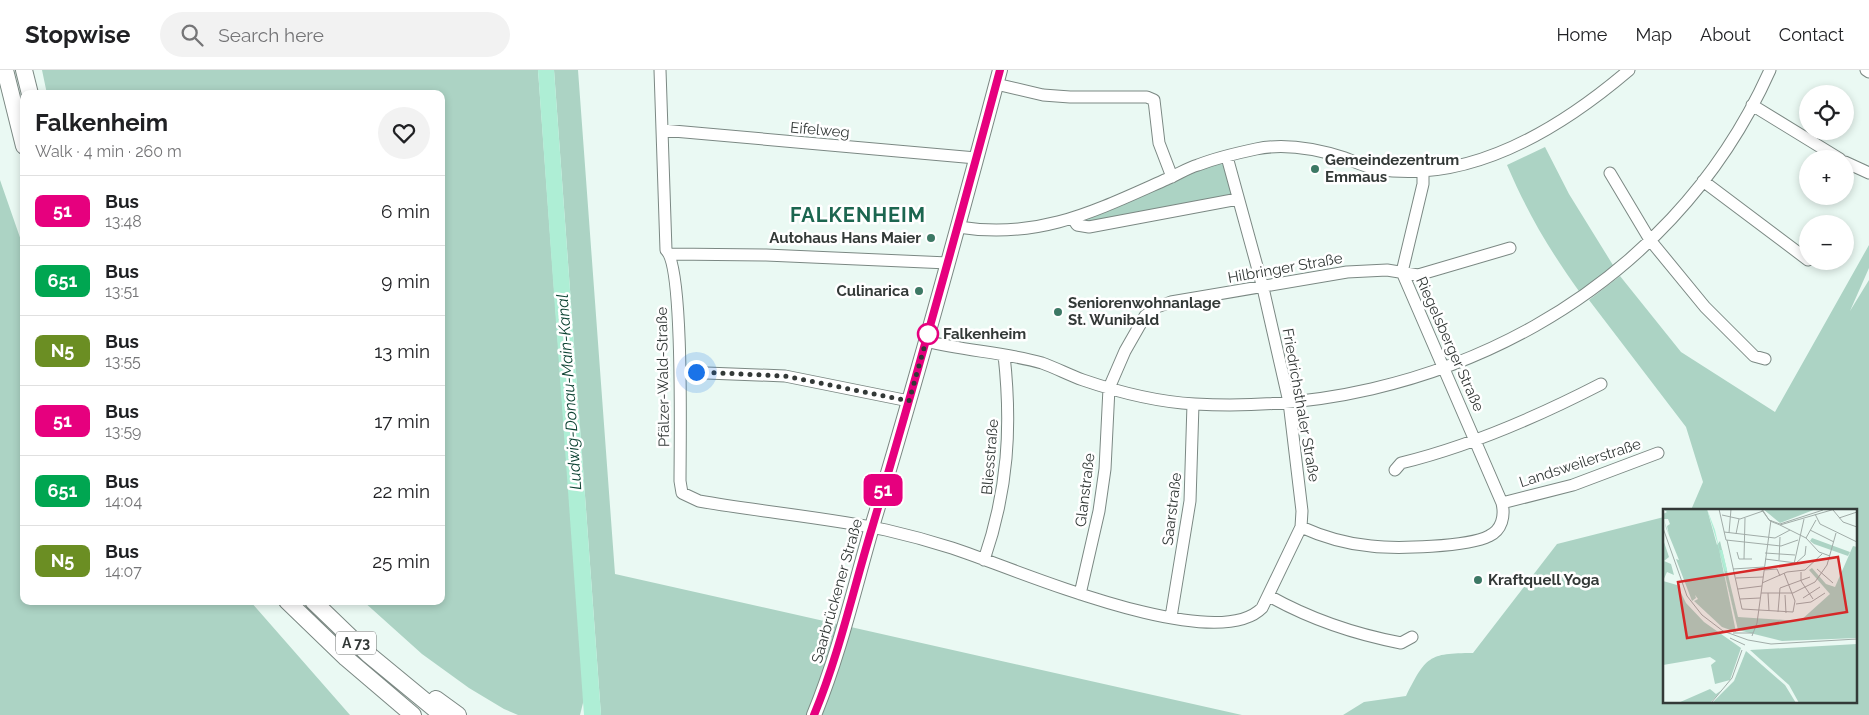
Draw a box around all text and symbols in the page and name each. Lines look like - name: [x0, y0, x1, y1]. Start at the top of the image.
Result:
- search box: [160, 12, 510, 57]
- text: Stopwise: [25, 20, 130, 49]
- icon: search: [178, 21, 206, 49]
- text: Search here: [218, 24, 324, 46]
- text: Home: [1556, 24, 1607, 45]
- text: Map: [1635, 24, 1672, 45]
- text: About: [1700, 24, 1751, 45]
- text: Contact: [1779, 24, 1844, 45]
- map controls: [1799, 85, 1854, 270]
- button: locate: [1799, 85, 1854, 140]
- button: heart: [378, 107, 430, 159]
- text: Falkenheim: [35, 108, 168, 137]
- street label: Eifelweg: [789, 118, 851, 142]
- text: Walk · 4 min · 260 m: [35, 142, 182, 161]
- button: +: [1799, 150, 1854, 205]
- place label: Gemeindezentrum Emmaus: [1325, 151, 1459, 186]
- marker: Gemeindezentrum Emmaus: [1309, 163, 1321, 175]
- text: Bus: [105, 190, 139, 212]
- text: 51: [53, 200, 72, 221]
- text: 6 min: [381, 200, 430, 222]
- district label: FALKENHEIM: [790, 203, 926, 227]
- text: 13:48: [105, 212, 142, 231]
- button: −: [1799, 215, 1854, 270]
- place label: Autohaus Hans Maier: [769, 229, 921, 247]
- marker: Autohaus Hans Maier: [925, 232, 937, 244]
- street label: Hilbringer Straße: [1226, 249, 1344, 287]
- text: Bus: [105, 260, 139, 282]
- text: 651: [48, 270, 77, 291]
- text: 9 min: [381, 270, 430, 292]
- street label: Riegelsberger Straße: [1412, 274, 1488, 414]
- text: 13:51: [105, 282, 139, 301]
- place label: Culinarica: [836, 282, 909, 300]
- marker: Culinarica: [913, 285, 925, 297]
- water label: Ludwig-Donau-Main-Kanal: [553, 293, 585, 491]
- place label: Seniorenwohnanlage St. Wunibald: [1068, 294, 1221, 329]
- marker: Seniorenwohnanlage St. Wunibald: [1052, 306, 1064, 318]
- street label: Pfälzer-Wald-Straße: [653, 307, 673, 447]
- marker: Falkenheim: [917, 323, 939, 345]
- place label: Falkenheim: [943, 325, 1026, 343]
- street label: Friedrichsthaler Straße: [1279, 327, 1323, 483]
- text: Bus: [105, 330, 139, 352]
- text: N5: [51, 340, 74, 361]
- text: 13 min: [374, 340, 430, 362]
- text: 13:55: [105, 352, 141, 371]
- your location: [684, 360, 709, 385]
- text: Bus: [105, 400, 139, 422]
- text: 51: [53, 410, 72, 431]
- text: 17 min: [374, 410, 430, 432]
- street label: Bliesstraße: [978, 418, 1002, 496]
- text: 13:59: [105, 422, 142, 441]
- street label: Landsweilerstraße: [1517, 435, 1643, 491]
- street label: Glanstraße: [1072, 452, 1098, 528]
- text: Bus: [105, 470, 139, 492]
- street label: Saarstraße: [1159, 471, 1185, 547]
- line badge: 51: [860, 474, 906, 506]
- text: 51: [874, 479, 892, 500]
- text: 651: [48, 480, 77, 501]
- text: 22 min: [373, 480, 430, 502]
- text: 14:04: [105, 492, 142, 511]
- inset map: [1663, 509, 1856, 702]
- street label: Saarbrückener Straße: [808, 516, 866, 665]
- text: Bus: [105, 540, 139, 562]
- text: N5: [51, 550, 74, 571]
- text: 25 min: [372, 550, 430, 572]
- text: 14:07: [105, 562, 142, 581]
- place label: Kraftquell Yoga: [1488, 571, 1600, 589]
- marker: Kraftquell Yoga: [1472, 574, 1484, 586]
- road number: A 73: [336, 632, 376, 654]

